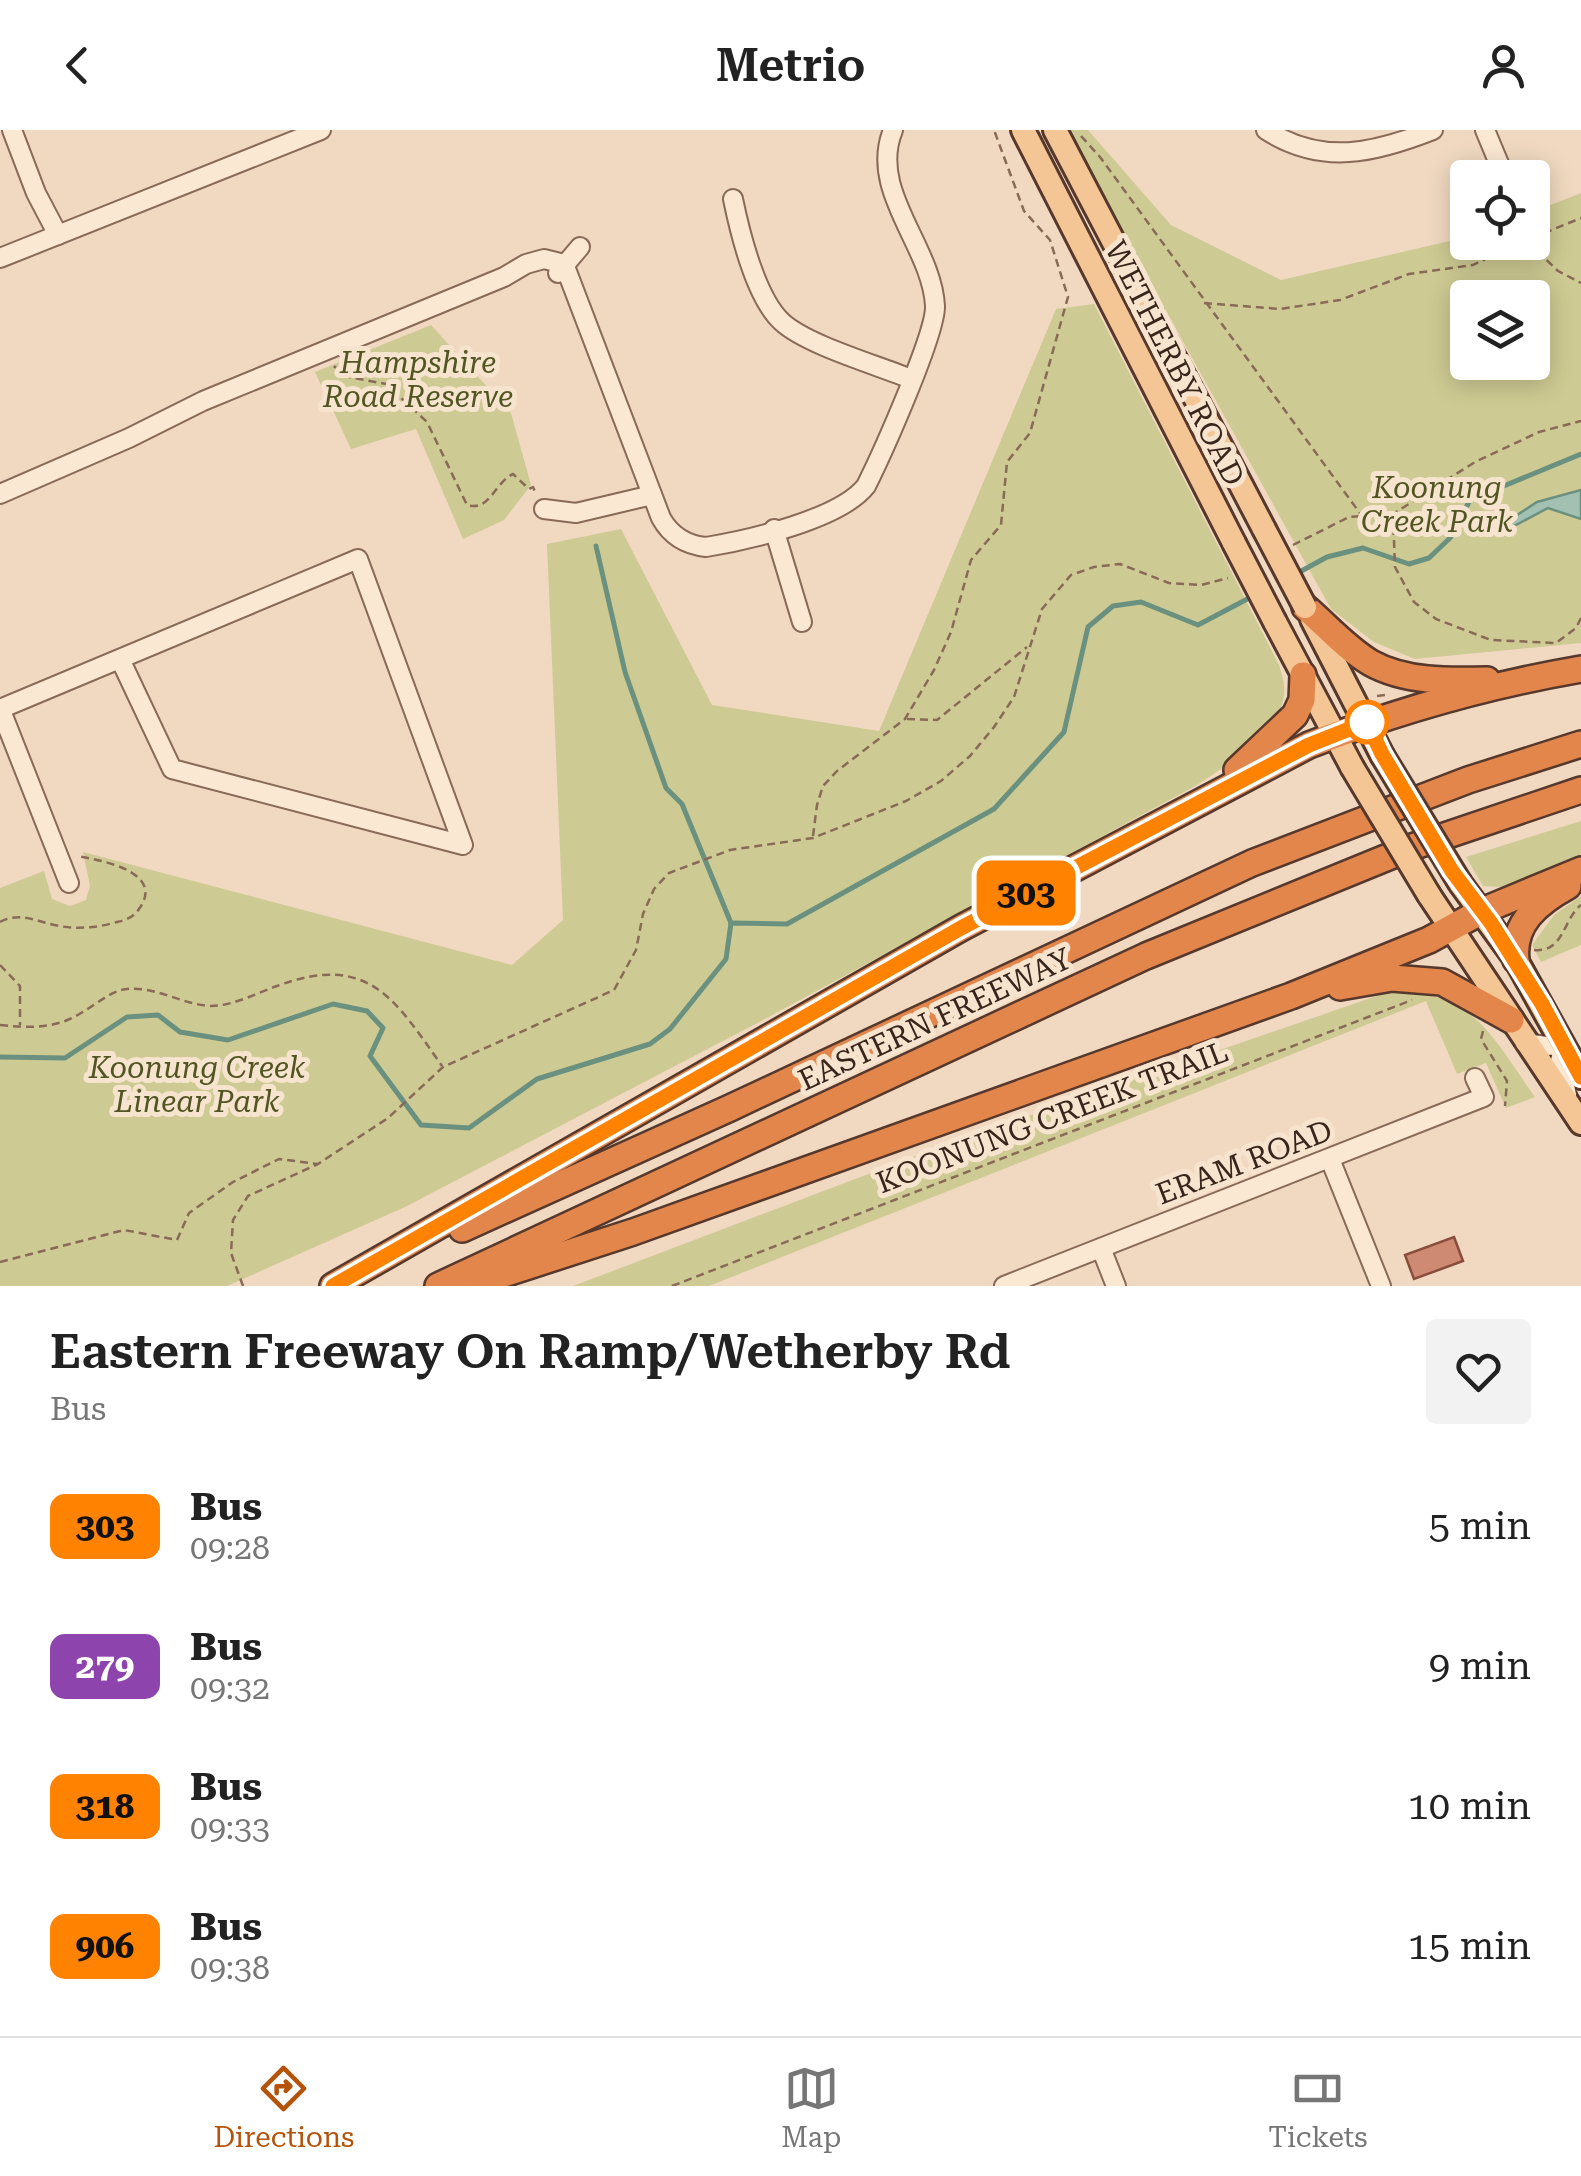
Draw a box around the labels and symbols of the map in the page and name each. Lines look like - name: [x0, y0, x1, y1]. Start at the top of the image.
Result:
- street label: WETHERBY ROAD: [1098, 235, 1252, 491]
- park label: Hampshire Road Reserve: [322, 345, 513, 414]
- park label: Koonung Creek Park: [1361, 470, 1514, 539]
- unlabelled marker: [1346, 701, 1388, 743]
- line badge: 303: [968, 860, 1084, 926]
- street label: EASTERN FREEWAY: [793, 940, 1077, 1098]
- street label: KOONUNG CREEK TRAIL: [871, 1034, 1233, 1200]
- park label: Koonung Creek Linear Park: [88, 1050, 306, 1119]
- street label: ERAM ROAD: [1151, 1112, 1337, 1212]

